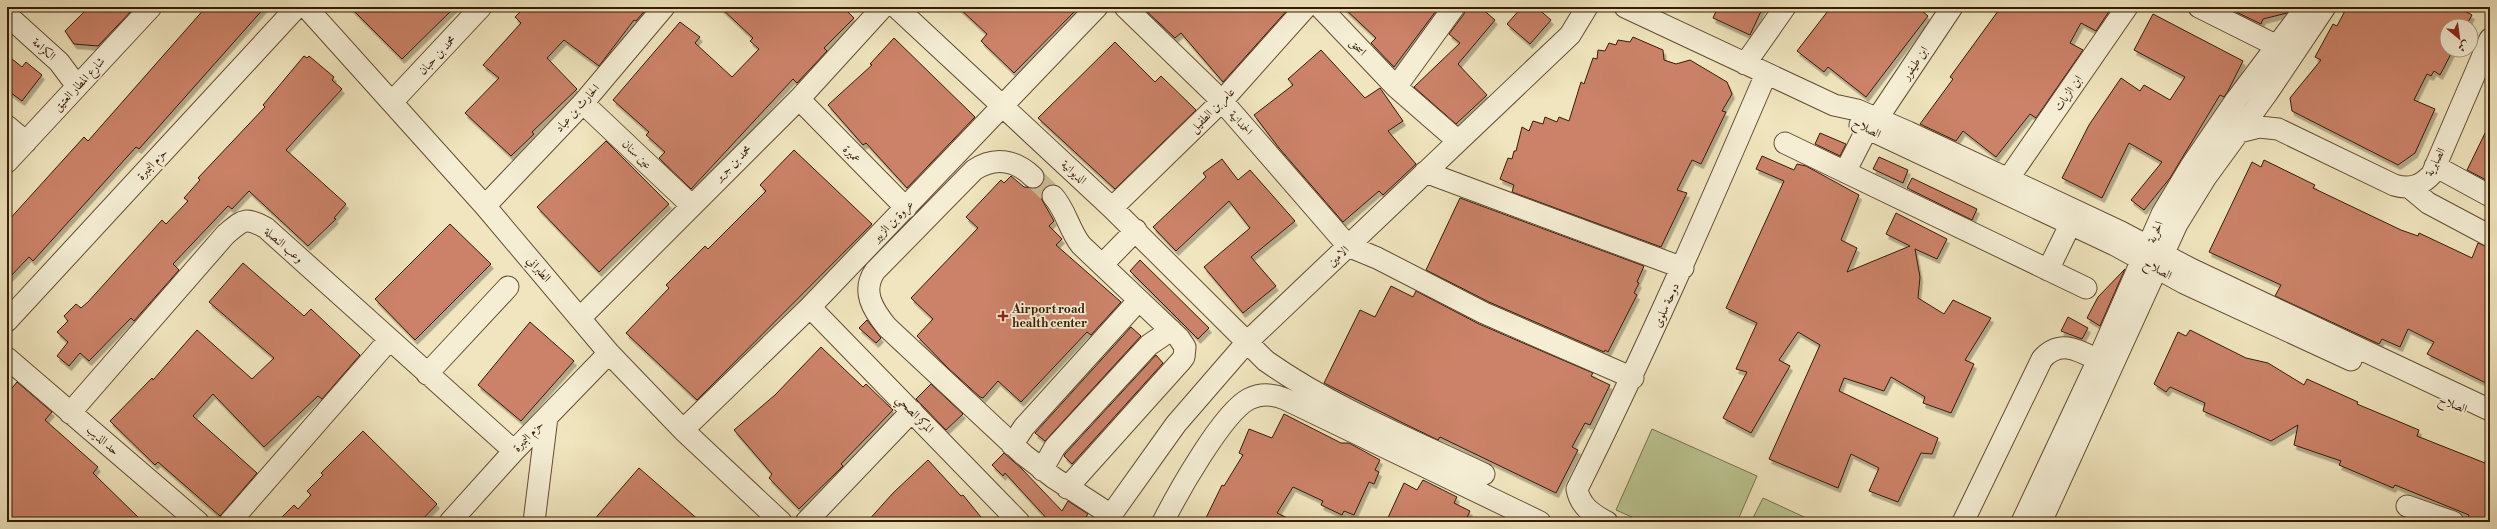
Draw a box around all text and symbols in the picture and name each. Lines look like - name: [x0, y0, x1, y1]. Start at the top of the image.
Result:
- north arrow: [2439, 18, 2479, 58]
- street label: محمد بن حبان: [415, 32, 459, 78]
- street label: الكرامة: [29, 35, 59, 64]
- street label: اسحق: [1346, 36, 1370, 59]
- text: ش: [2455, 37, 2472, 55]
- street label: ابن طيفور: [1898, 43, 1932, 84]
- street label: شارع المطار العتيق: [50, 54, 111, 117]
- street label: ابن الزيات: [2051, 72, 2086, 114]
- street label: الحارث بن عباد: [552, 81, 603, 135]
- street label: عامر بن الطفيل: [1187, 84, 1239, 137]
- street label: الحمدانية: [1226, 108, 1256, 139]
- street label: الصلاح: [1849, 115, 1884, 145]
- street label: عين سنان: [619, 137, 655, 172]
- street label: محمد بن جرير: [710, 142, 755, 186]
- street label: عميرة: [839, 142, 864, 167]
- street label: حزم البمبرة: [134, 145, 173, 185]
- street label: الصابرية: [2422, 145, 2449, 179]
- street label: الديوانية: [1058, 157, 1090, 188]
- street label: عروة بن الزبير: [868, 197, 918, 248]
- street label: الحرية: [2144, 219, 2167, 245]
- street label: وعب النصلة: [260, 224, 306, 267]
- street label: الامين: [1324, 242, 1353, 270]
- street label: الطبراني: [522, 253, 554, 287]
- street label: الصلاح: [2140, 256, 2175, 286]
- street label: دوحة سلوى: [1650, 281, 1683, 330]
- place label: Airport road health center: [1011, 302, 1087, 331]
- marker: Airport road health center: [997, 310, 1009, 322]
- street label: المركز الصحي: [890, 392, 937, 440]
- street label: الصلاح: [2435, 392, 2470, 420]
- street label: حزم البمبرة: [510, 417, 549, 457]
- street label: حد الذيب: [83, 422, 122, 459]

